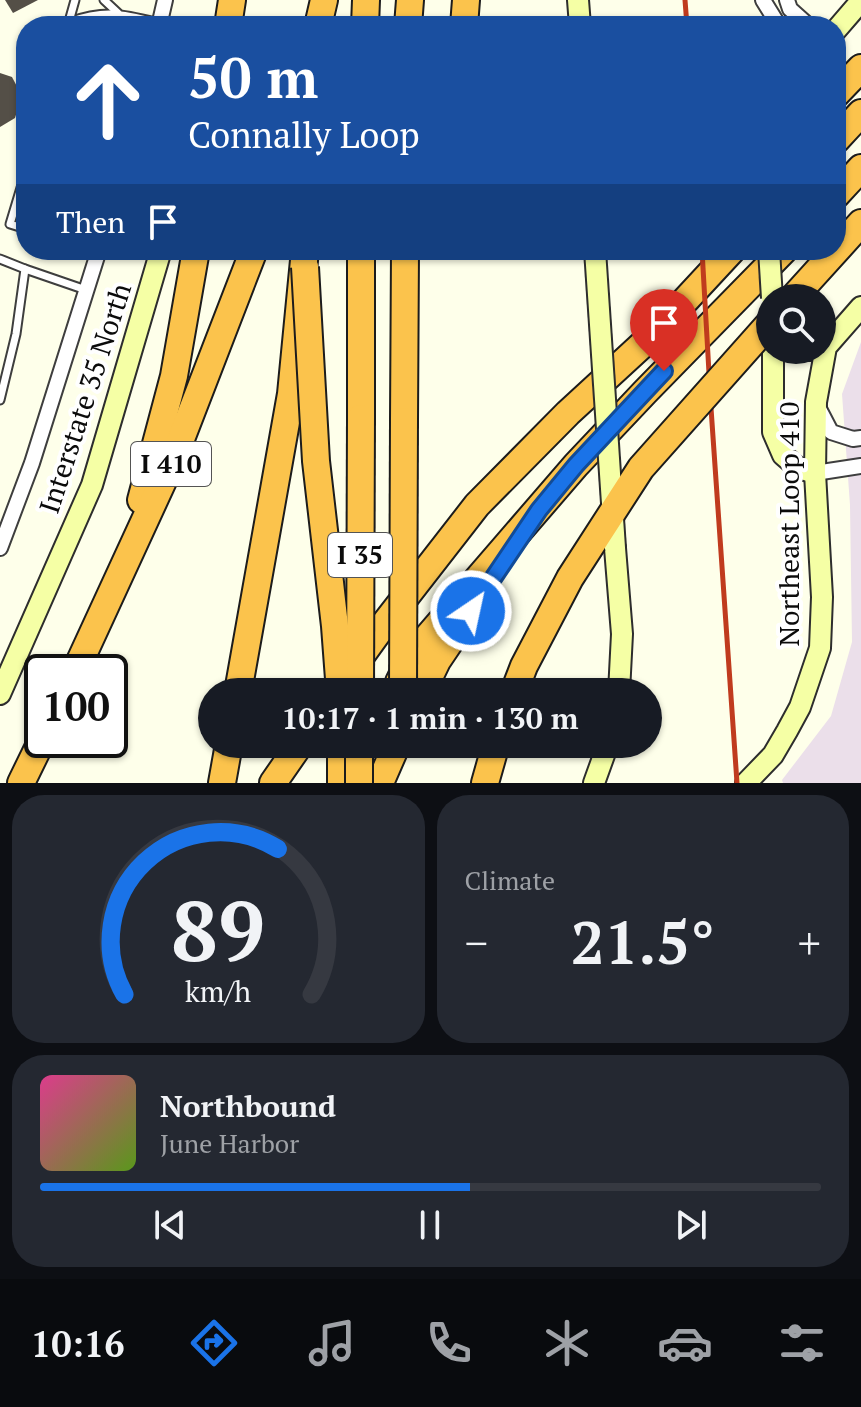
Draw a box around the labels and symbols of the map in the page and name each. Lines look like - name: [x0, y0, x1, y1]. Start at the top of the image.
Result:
- street label: Interstate 35 North: [30, 278, 139, 518]
- pin: [630, 289, 698, 371]
- street label: Northeast Loop 410: [770, 402, 807, 646]
- road number: I 410: [131, 442, 211, 486]
- road number: I 35: [328, 533, 392, 577]
- position arrow: [429, 569, 513, 653]
- speed limit sign: 100: [24, 654, 128, 758]

